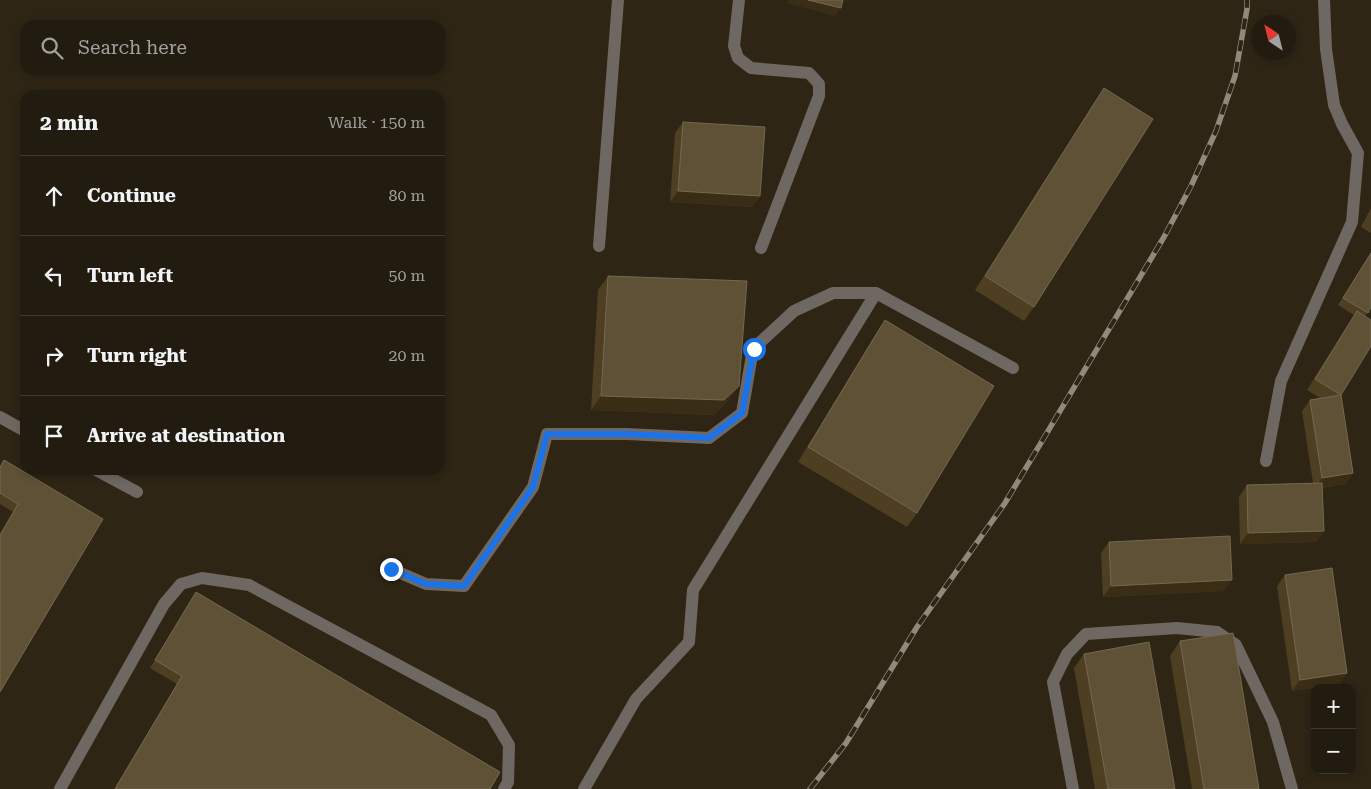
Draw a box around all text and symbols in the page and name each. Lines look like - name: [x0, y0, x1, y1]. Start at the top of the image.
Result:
- north arrow: [1251, 15, 1296, 60]
- search box: [20, 20, 445, 75]
- icon: search: [38, 34, 66, 62]
- text: Search here: [78, 36, 187, 59]
- text: 2 min: [40, 111, 98, 135]
- text: Walk · 150 m: [328, 113, 425, 132]
- icon: ahead: [40, 182, 68, 210]
- text: Continue: [87, 184, 176, 207]
- text: 80 m: [388, 186, 425, 205]
- icon: left: [40, 262, 68, 290]
- text: Turn left: [87, 264, 173, 287]
- text: 50 m: [388, 266, 425, 285]
- route start: [743, 338, 766, 361]
- icon: right: [40, 342, 68, 370]
- text: Turn right: [87, 344, 187, 367]
- text: 20 m: [388, 346, 425, 365]
- icon: arrive: [40, 422, 68, 450]
- text: Arrive at destination: [87, 424, 285, 447]
- route end: [380, 558, 403, 581]
- map controls: [1311, 684, 1356, 774]
- button: +: [1311, 684, 1356, 729]
- button: −: [1311, 729, 1356, 774]

